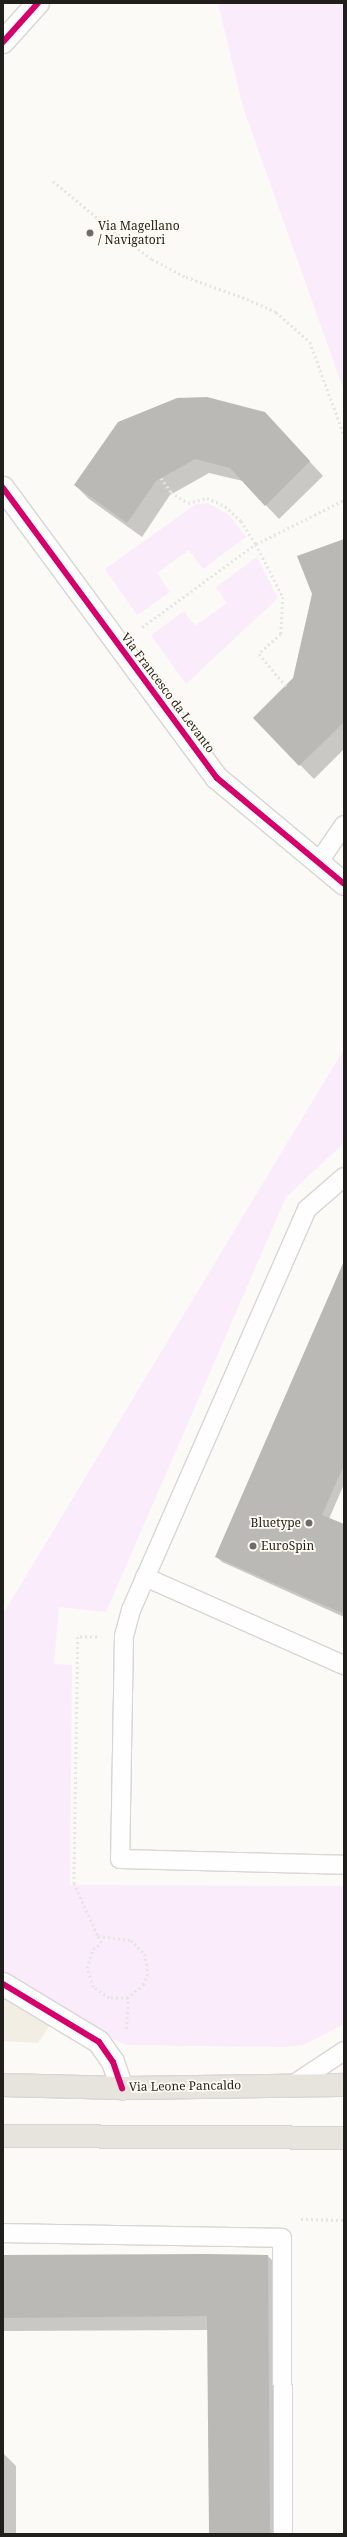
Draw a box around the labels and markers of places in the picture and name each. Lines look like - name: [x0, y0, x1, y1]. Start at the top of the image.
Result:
- place label: Via Magellano / Navigatori: [98, 219, 180, 247]
- marker: Via Magellano / Navigatori: [85, 228, 95, 238]
- place label: Bluetype: [251, 1516, 301, 1530]
- marker: Bluetype: [304, 1518, 314, 1528]
- place label: EuroSpin: [261, 1539, 314, 1553]
- marker: EuroSpin: [248, 1541, 258, 1551]

